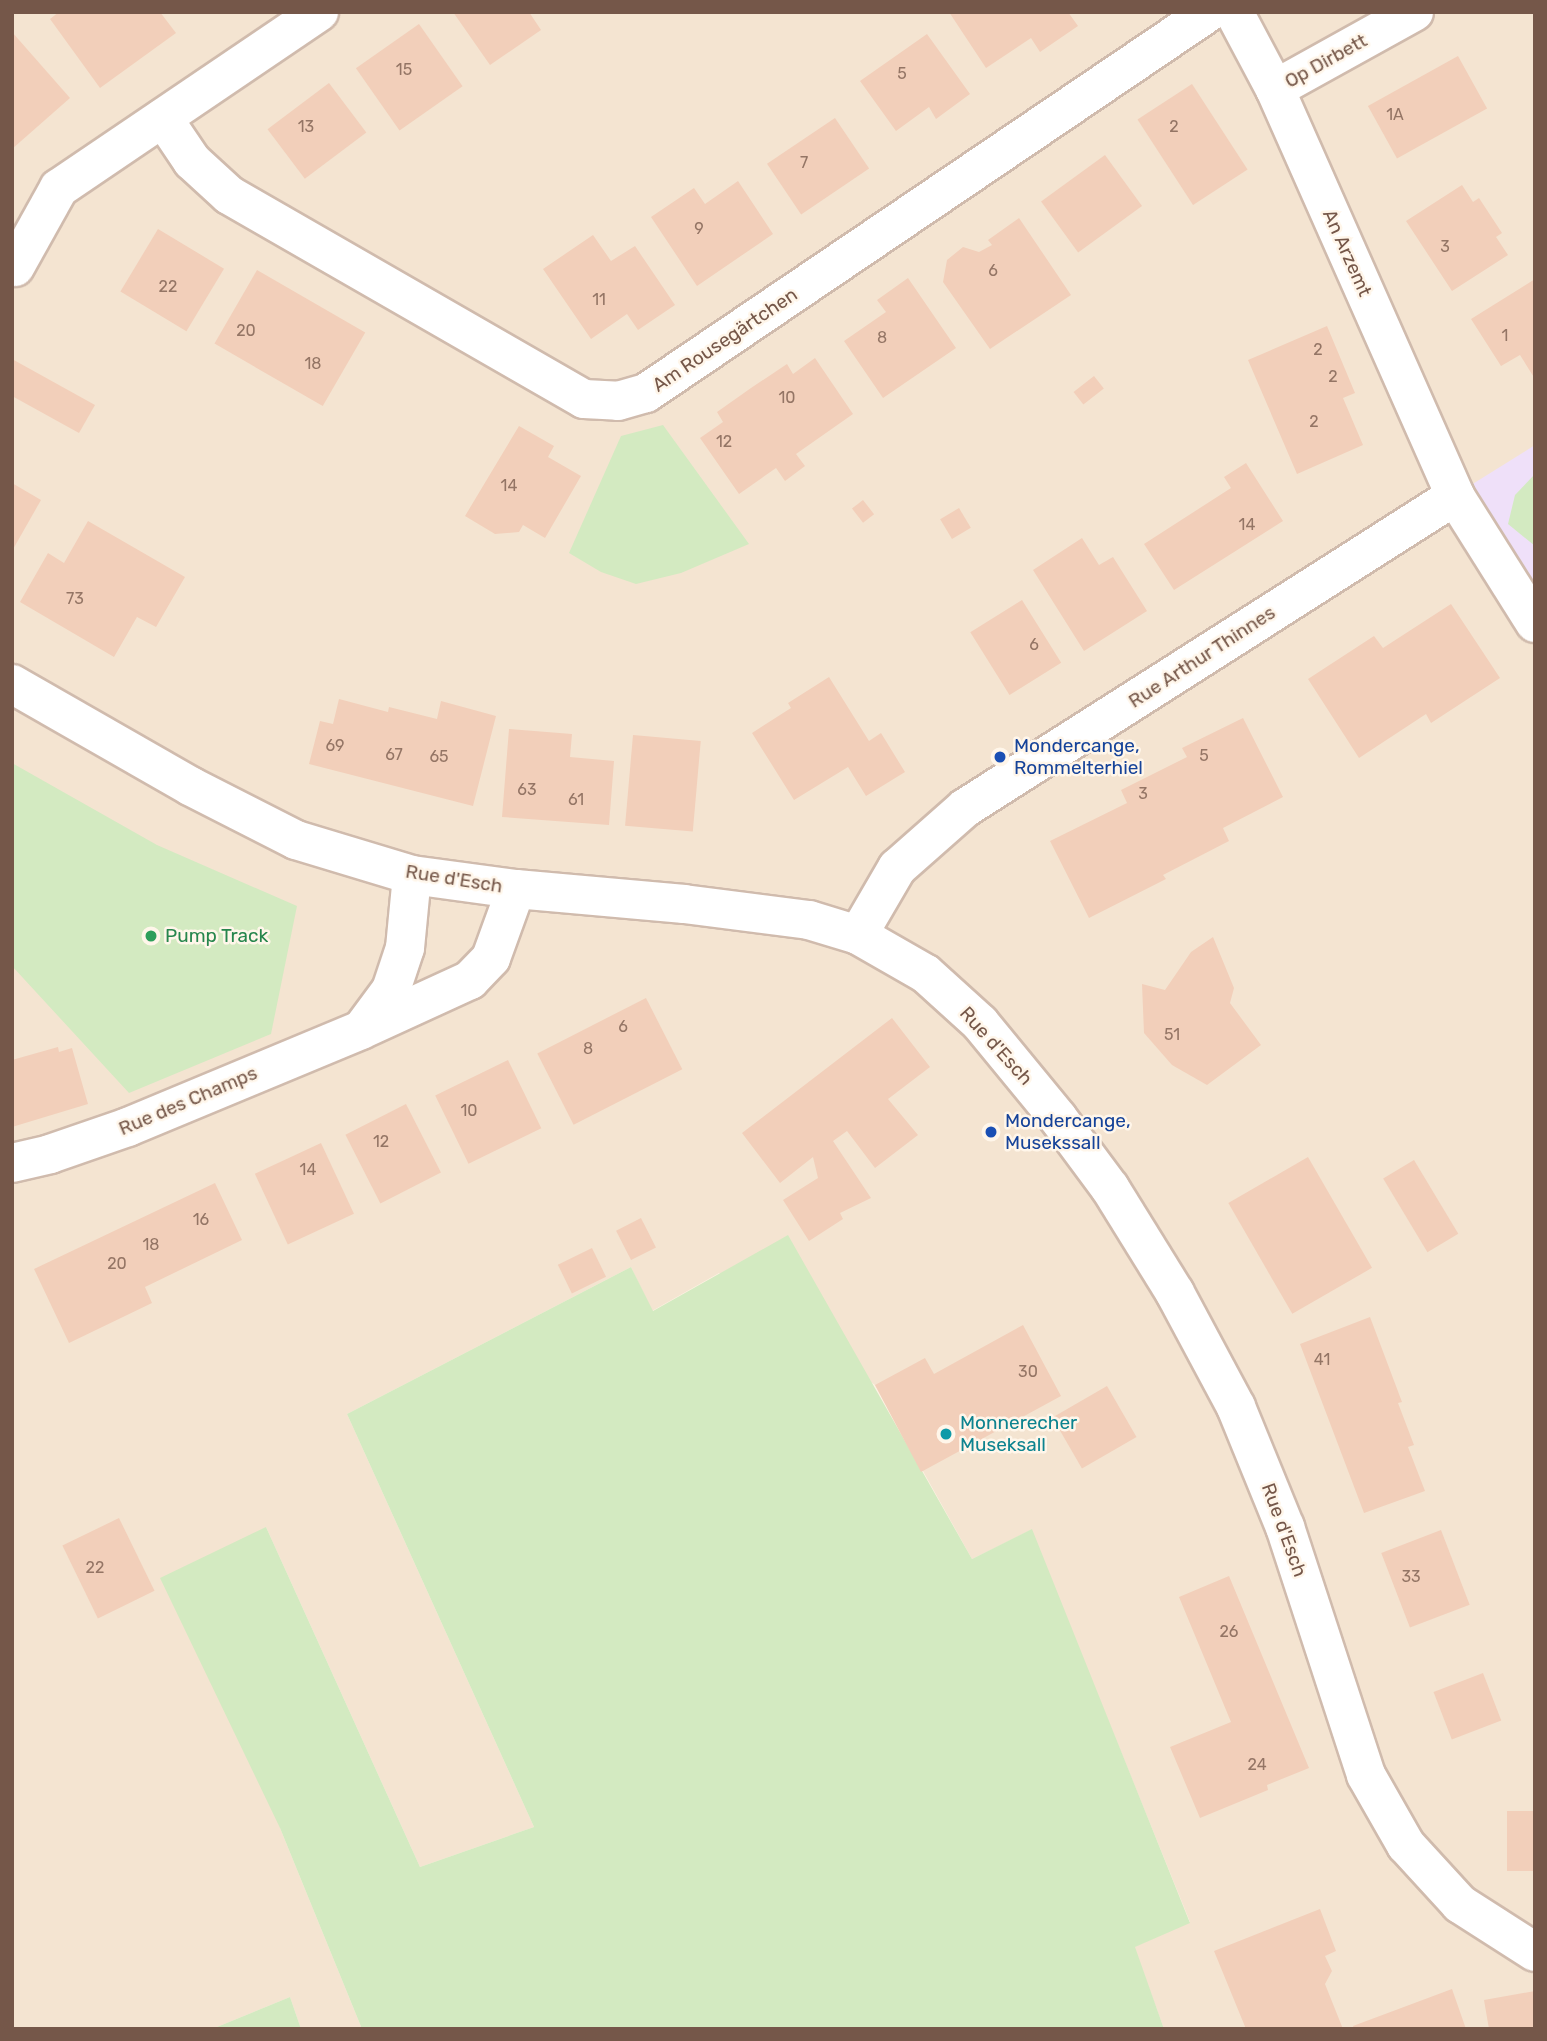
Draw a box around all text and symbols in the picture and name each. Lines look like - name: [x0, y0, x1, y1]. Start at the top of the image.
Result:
- street label: Op Dirbett: [1281, 29, 1371, 93]
- house number: 15: [396, 60, 412, 80]
- house number: 5: [897, 64, 907, 84]
- house number: 1A: [1386, 105, 1404, 125]
- house number: 13: [298, 117, 314, 137]
- house number: 2: [1169, 117, 1179, 137]
- house number: 7: [800, 153, 808, 173]
- street label: An Arzemt: [1318, 206, 1376, 300]
- house number: 9: [694, 219, 704, 239]
- house number: 3: [1440, 237, 1450, 257]
- house number: 6: [988, 261, 998, 281]
- house number: 22: [159, 277, 177, 297]
- street label: Am Rousegärtchen: [648, 283, 802, 397]
- house number: 11: [592, 290, 606, 310]
- house number: 20: [236, 321, 256, 341]
- house number: 1: [1502, 326, 1508, 346]
- house number: 8: [877, 328, 887, 348]
- house number: 2: [1313, 340, 1323, 360]
- house number: 18: [304, 354, 322, 374]
- house number: 2: [1328, 367, 1338, 387]
- house number: 10: [778, 388, 796, 408]
- house number: 2: [1309, 412, 1319, 432]
- house number: 12: [716, 432, 732, 452]
- house number: 14: [501, 476, 517, 496]
- house number: 14: [1239, 515, 1255, 535]
- house number: 73: [66, 589, 84, 609]
- street label: Rue Arthur Thinnes: [1124, 601, 1280, 713]
- house number: 6: [1029, 635, 1039, 655]
- place label: Mondercange, Rommelterhiel: [1014, 735, 1143, 779]
- house number: 69: [325, 736, 345, 756]
- house number: 67: [385, 745, 403, 765]
- house number: 5: [1199, 746, 1209, 766]
- house number: 65: [429, 747, 449, 767]
- marker: Mondercange, Rommelterhiel: [992, 749, 1008, 765]
- house number: 63: [517, 780, 537, 800]
- house number: 3: [1138, 784, 1148, 804]
- house number: 61: [568, 790, 584, 810]
- street label: Rue d'Esch: [404, 860, 504, 898]
- place label: Pump Track: [165, 925, 269, 947]
- marker: Pump Track: [143, 928, 159, 944]
- street label: Rue d'Esch: [955, 1002, 1037, 1090]
- house number: 6: [618, 1017, 628, 1037]
- house number: 51: [1164, 1025, 1180, 1045]
- house number: 8: [583, 1039, 593, 1059]
- street label: Rue des Champs: [115, 1062, 261, 1140]
- house number: 10: [460, 1101, 478, 1121]
- place label: Mondercange, Musekssall: [1005, 1110, 1131, 1154]
- marker: Mondercange, Musekssall: [983, 1124, 999, 1140]
- house number: 12: [373, 1132, 389, 1152]
- house number: 14: [300, 1160, 316, 1180]
- house number: 16: [193, 1210, 209, 1230]
- house number: 18: [142, 1235, 160, 1255]
- house number: 20: [107, 1254, 127, 1274]
- house number: 41: [1314, 1350, 1330, 1370]
- house number: 30: [1018, 1362, 1038, 1382]
- place label: Monnerecher Museksall: [960, 1412, 1077, 1456]
- marker: Monnerecher Museksall: [938, 1426, 954, 1442]
- street label: Rue d'Esch: [1257, 1480, 1311, 1580]
- house number: 22: [86, 1558, 104, 1578]
- house number: 33: [1401, 1567, 1421, 1587]
- house number: 26: [1219, 1622, 1239, 1642]
- house number: 24: [1247, 1755, 1267, 1775]

